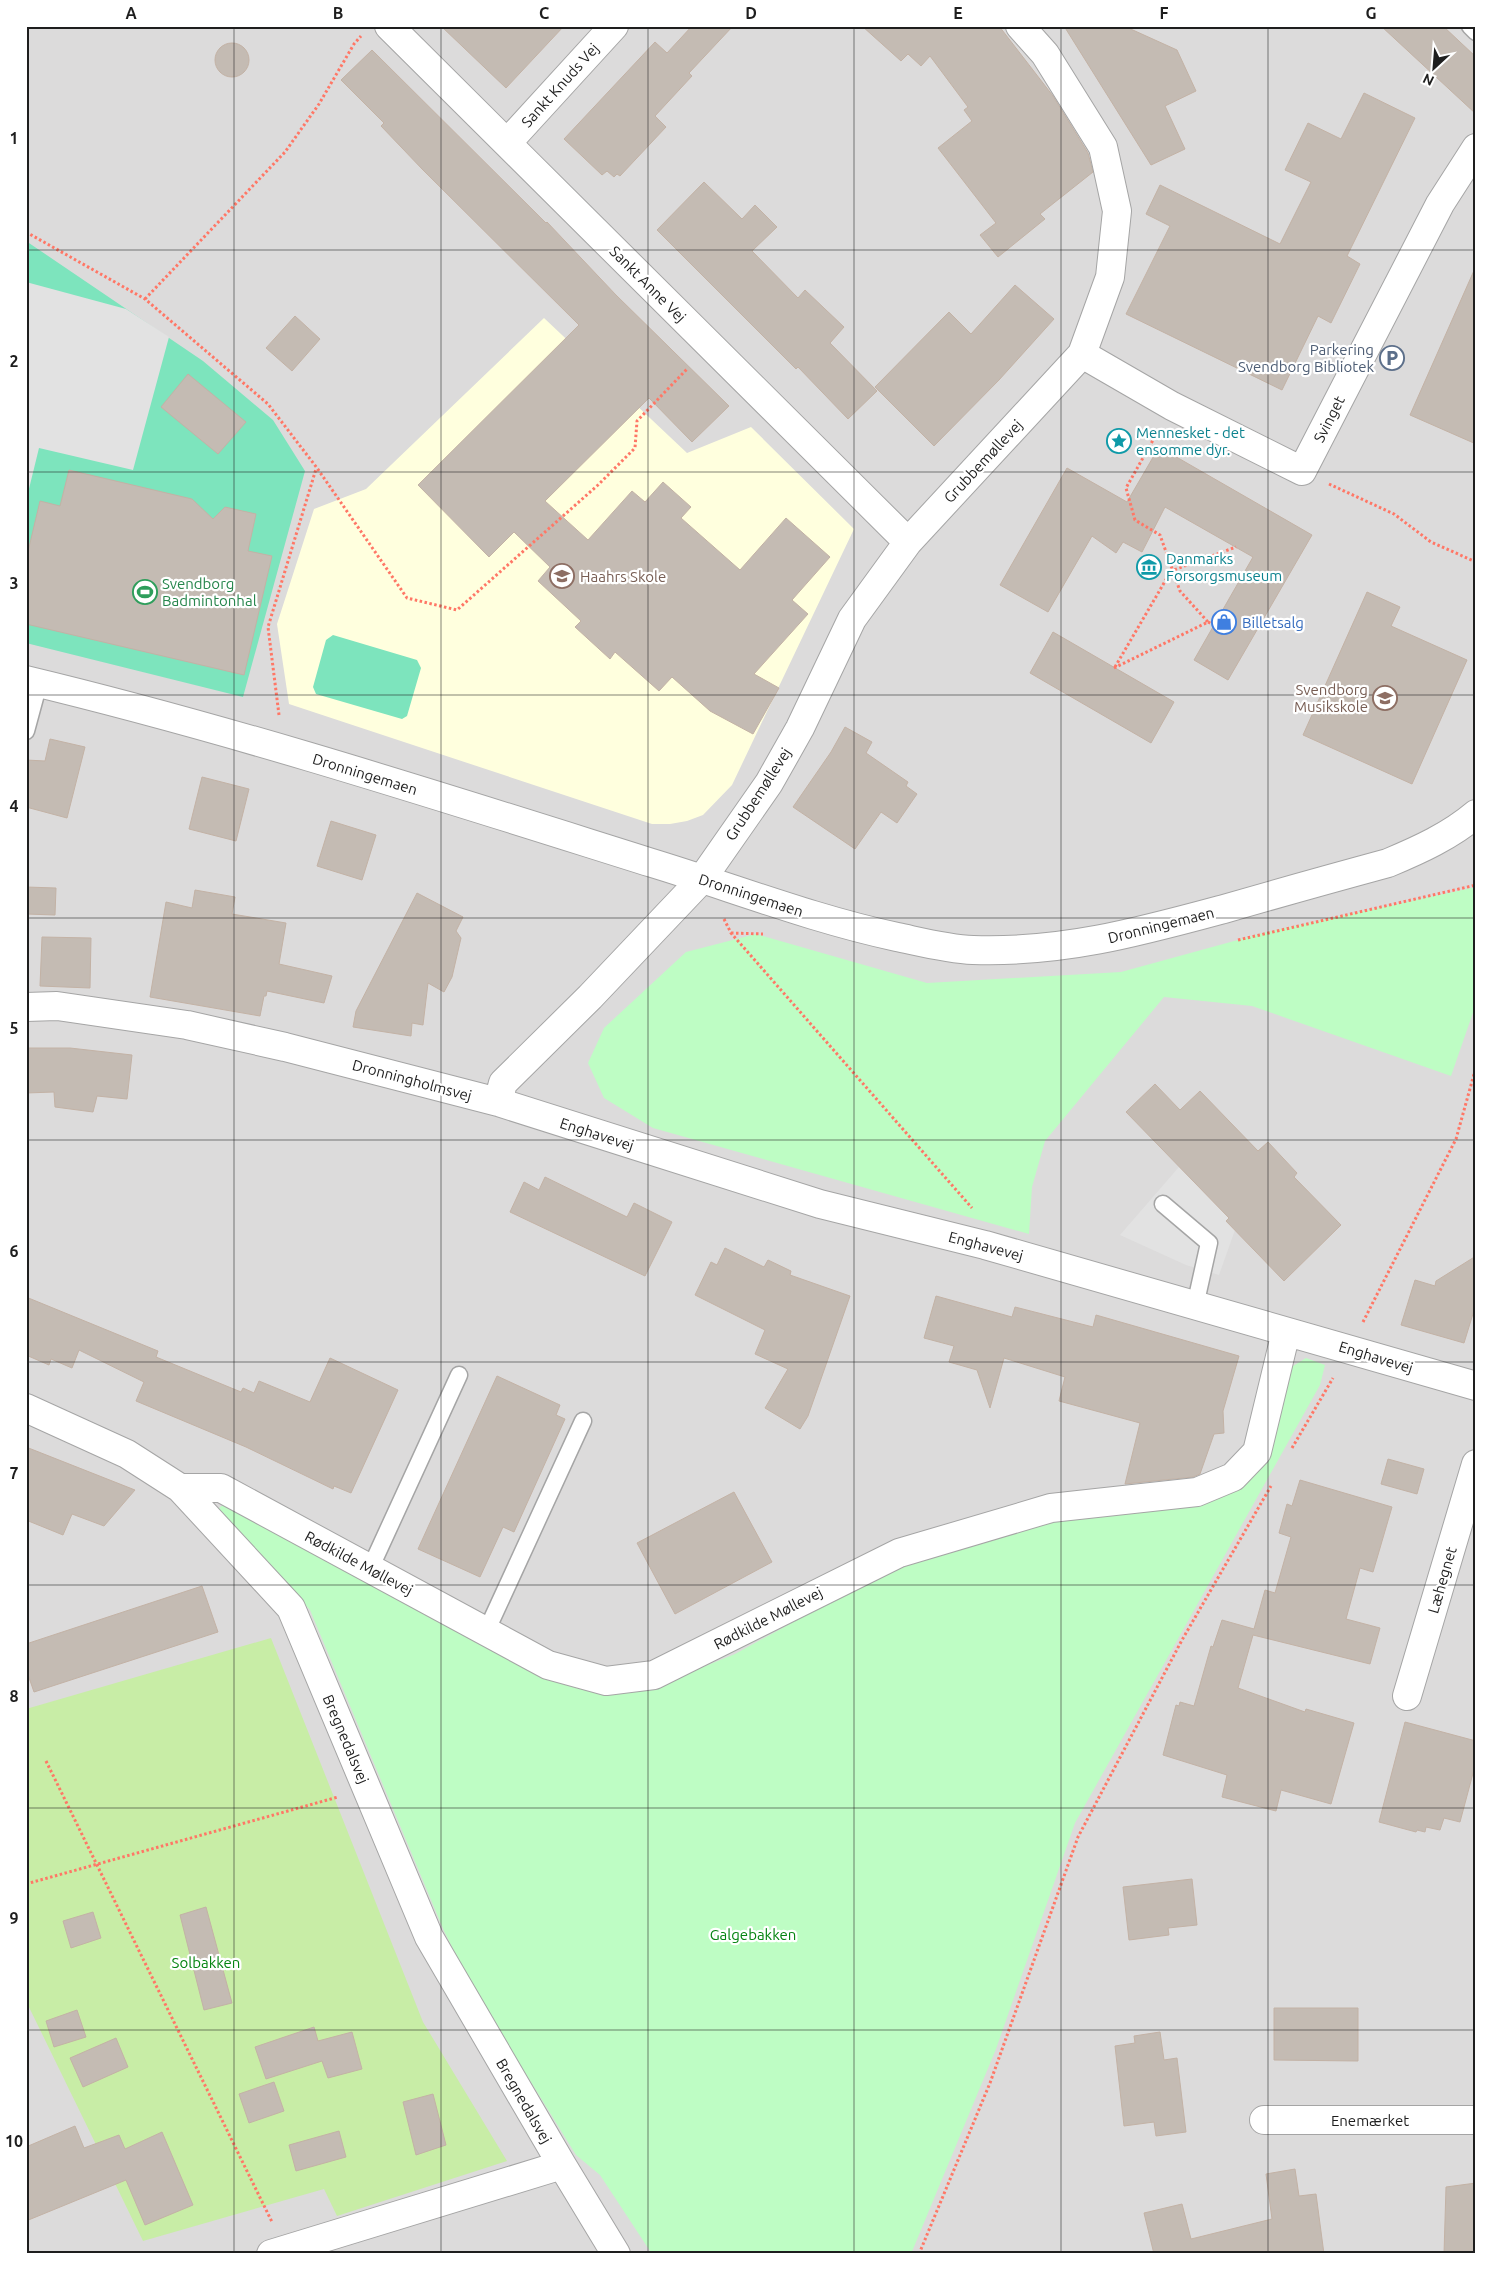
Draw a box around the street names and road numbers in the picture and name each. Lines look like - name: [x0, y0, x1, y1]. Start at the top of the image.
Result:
- street label: Sankt Knuds Vej: [518, 40, 602, 130]
- street label: Sankt Anne Vej: [606, 242, 690, 326]
- street label: Svinget: [1310, 393, 1348, 445]
- street label: Grubbemøllevej: [940, 416, 1026, 506]
- street label: Grubbemøllevej: [722, 744, 794, 844]
- street label: Dronningemaen: [311, 750, 419, 798]
- street label: Dronningemaen: [697, 870, 805, 920]
- street label: Dronningemaen: [1106, 904, 1216, 946]
- street label: Dronningholmsvej: [350, 1056, 474, 1104]
- street label: Enghavevej: [558, 1114, 636, 1154]
- street label: Enghavevej: [947, 1228, 1025, 1264]
- street label: Enghavevej: [1337, 1338, 1415, 1376]
- street label: Rødkilde Møllevej: [302, 1527, 416, 1599]
- street label: Læhegnet: [1424, 1545, 1460, 1615]
- street label: Rødkilde Møllevej: [711, 1583, 825, 1653]
- street label: Bregnedalsvej: [320, 1692, 372, 1786]
- street label: Bregnedalsvej: [493, 2056, 555, 2146]
- street label: Enemærket: [1331, 2112, 1409, 2129]

